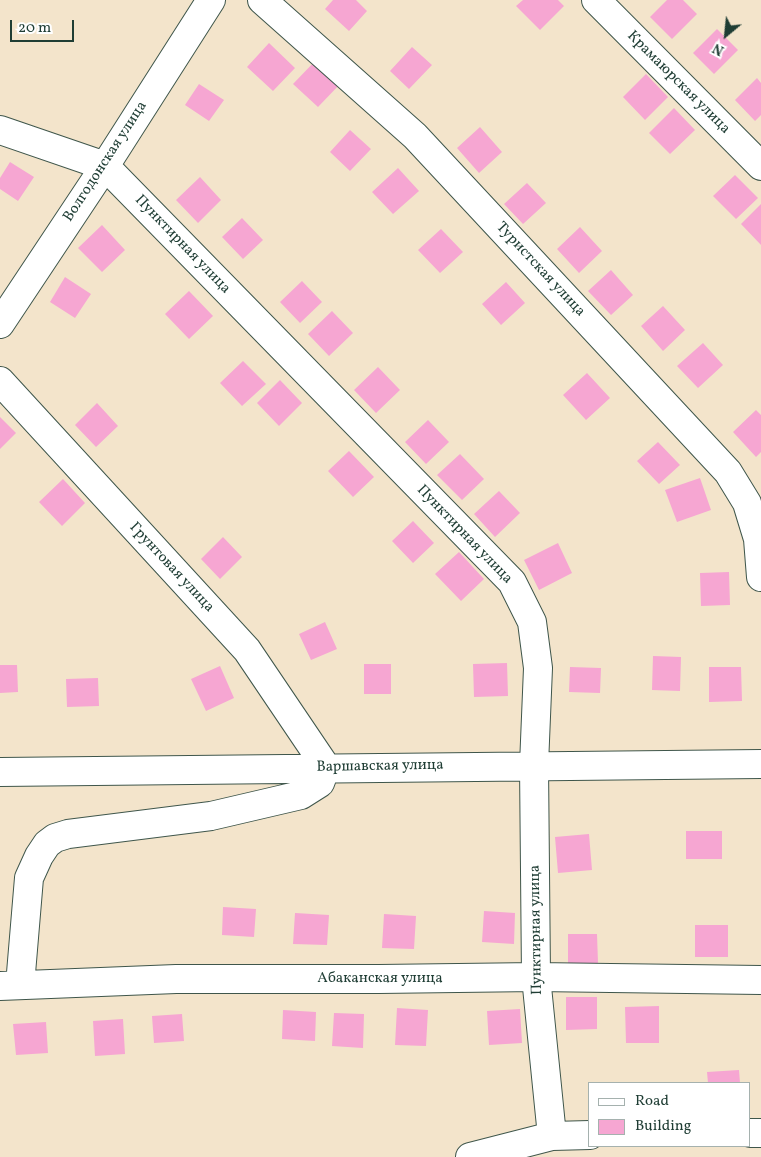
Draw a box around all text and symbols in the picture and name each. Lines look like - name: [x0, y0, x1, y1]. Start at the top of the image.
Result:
- scale bar: [12, 10, 76, 42]
- north arrow: [701, 10, 751, 60]
- text: 20 m: [18, 18, 51, 39]
- street label: Крамаюрская улица: [623, 28, 733, 138]
- text: N: [710, 38, 728, 59]
- street label: Волгодонская улица: [60, 98, 152, 226]
- street label: Пунктирная улица: [130, 192, 234, 298]
- street label: Туристская улица: [492, 219, 588, 321]
- street label: Пунктирная улица: [412, 482, 516, 588]
- street label: Грунтовая улица: [125, 519, 217, 617]
- street label: Варшавская улица: [316, 757, 444, 777]
- street label: Пунктирная улица: [527, 865, 547, 995]
- street label: Абаканская улица: [317, 970, 443, 988]
- legend: [588, 1082, 751, 1147]
- text: Road: [635, 1091, 669, 1112]
- text: Building: [635, 1116, 691, 1137]

